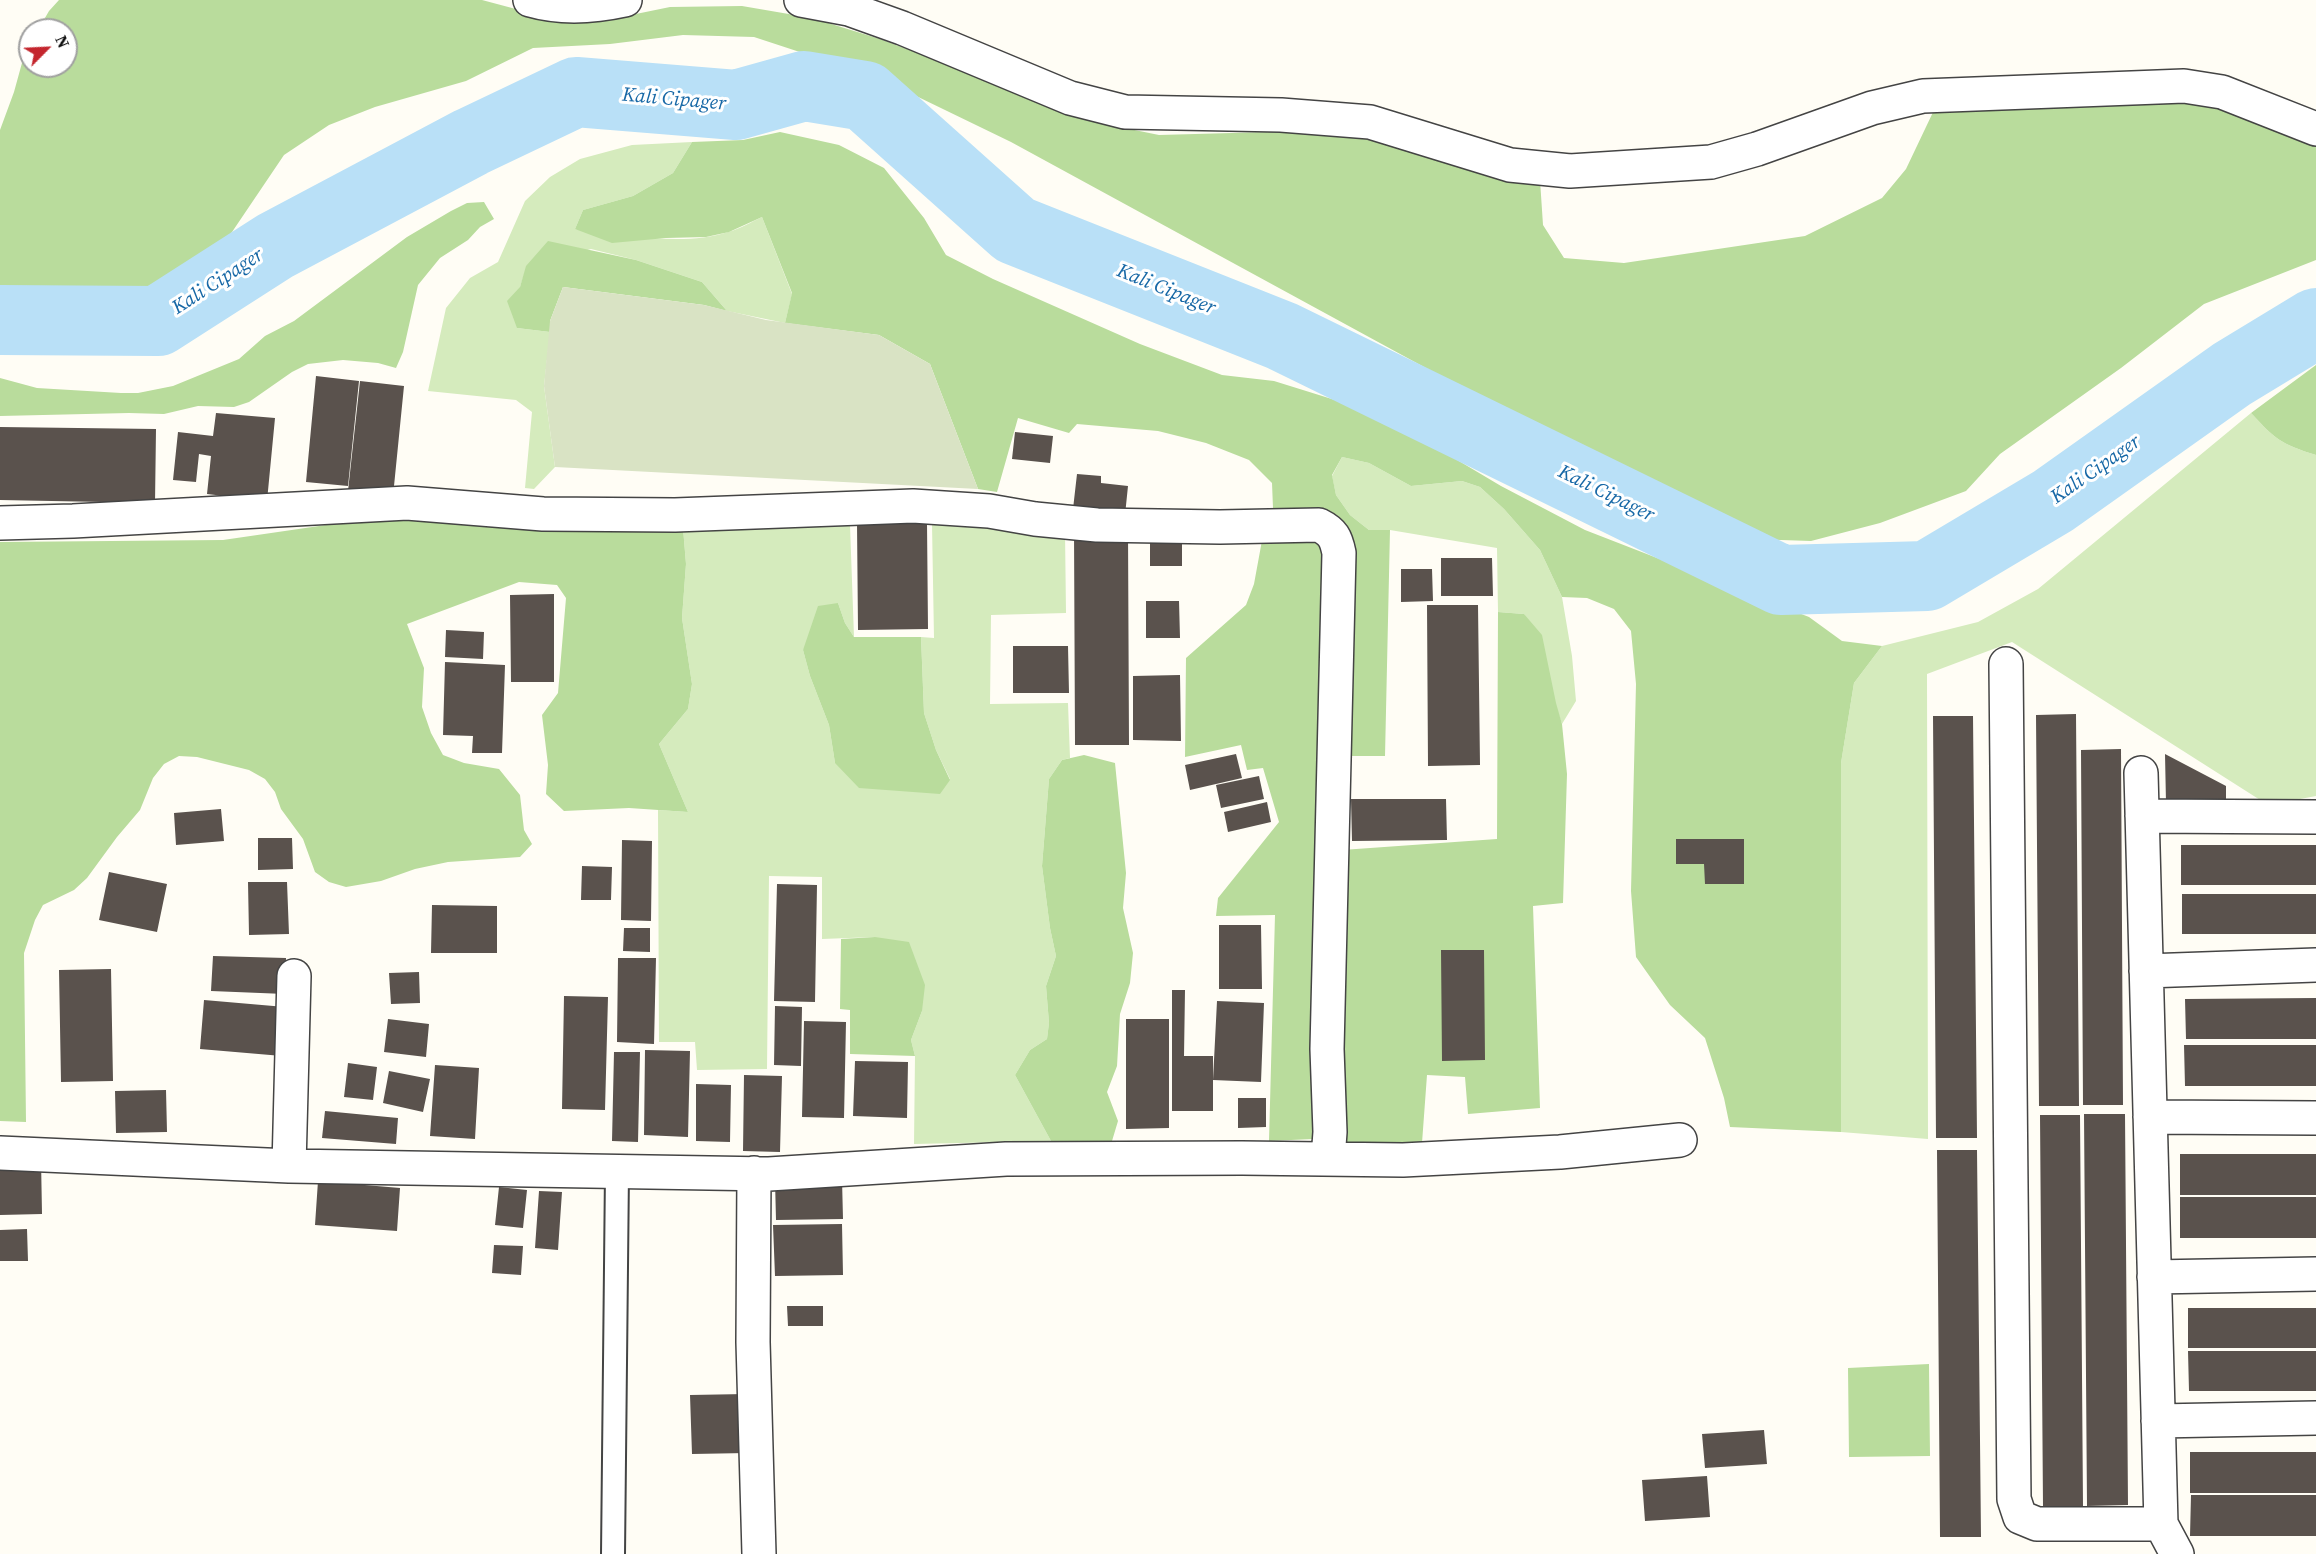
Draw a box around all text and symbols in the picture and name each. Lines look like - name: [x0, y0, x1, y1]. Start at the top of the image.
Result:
- north arrow: [18, 18, 78, 78]
- text: N: [50, 32, 75, 51]
- water label: Kali Cipager: [621, 84, 727, 116]
- water label: Kali Cipager: [168, 244, 268, 320]
- water label: Kali Cipager: [1113, 259, 1219, 321]
- water label: Kali Cipager: [2046, 430, 2146, 510]
- water label: Kali Cipager: [1554, 460, 1658, 528]

